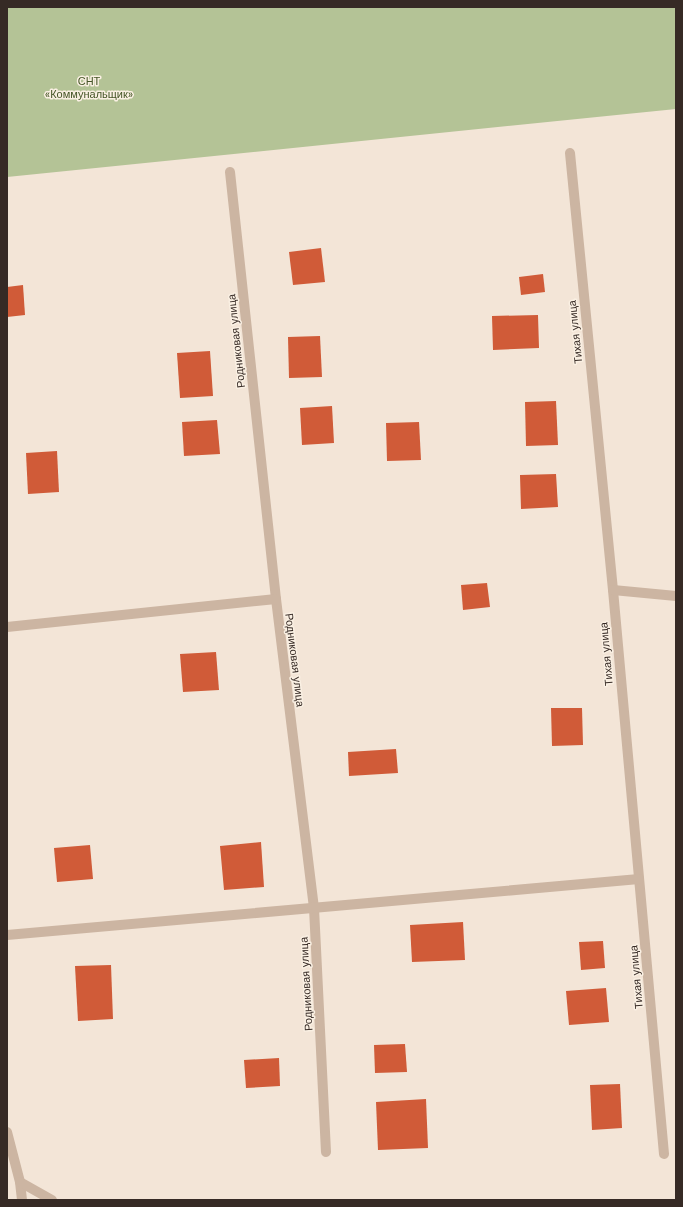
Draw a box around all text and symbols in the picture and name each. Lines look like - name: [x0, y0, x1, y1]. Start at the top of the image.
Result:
- park label: СНТ «Коммунальщик»: [45, 75, 133, 101]
- street label: Родниковая улица: [225, 293, 248, 388]
- street label: Тихая улица: [566, 299, 585, 364]
- street label: Родниковая улица: [282, 613, 307, 708]
- street label: Тихая улица: [597, 621, 616, 686]
- street label: Родниковая улица: [297, 936, 315, 1031]
- street label: Тихая улица: [627, 944, 646, 1009]

